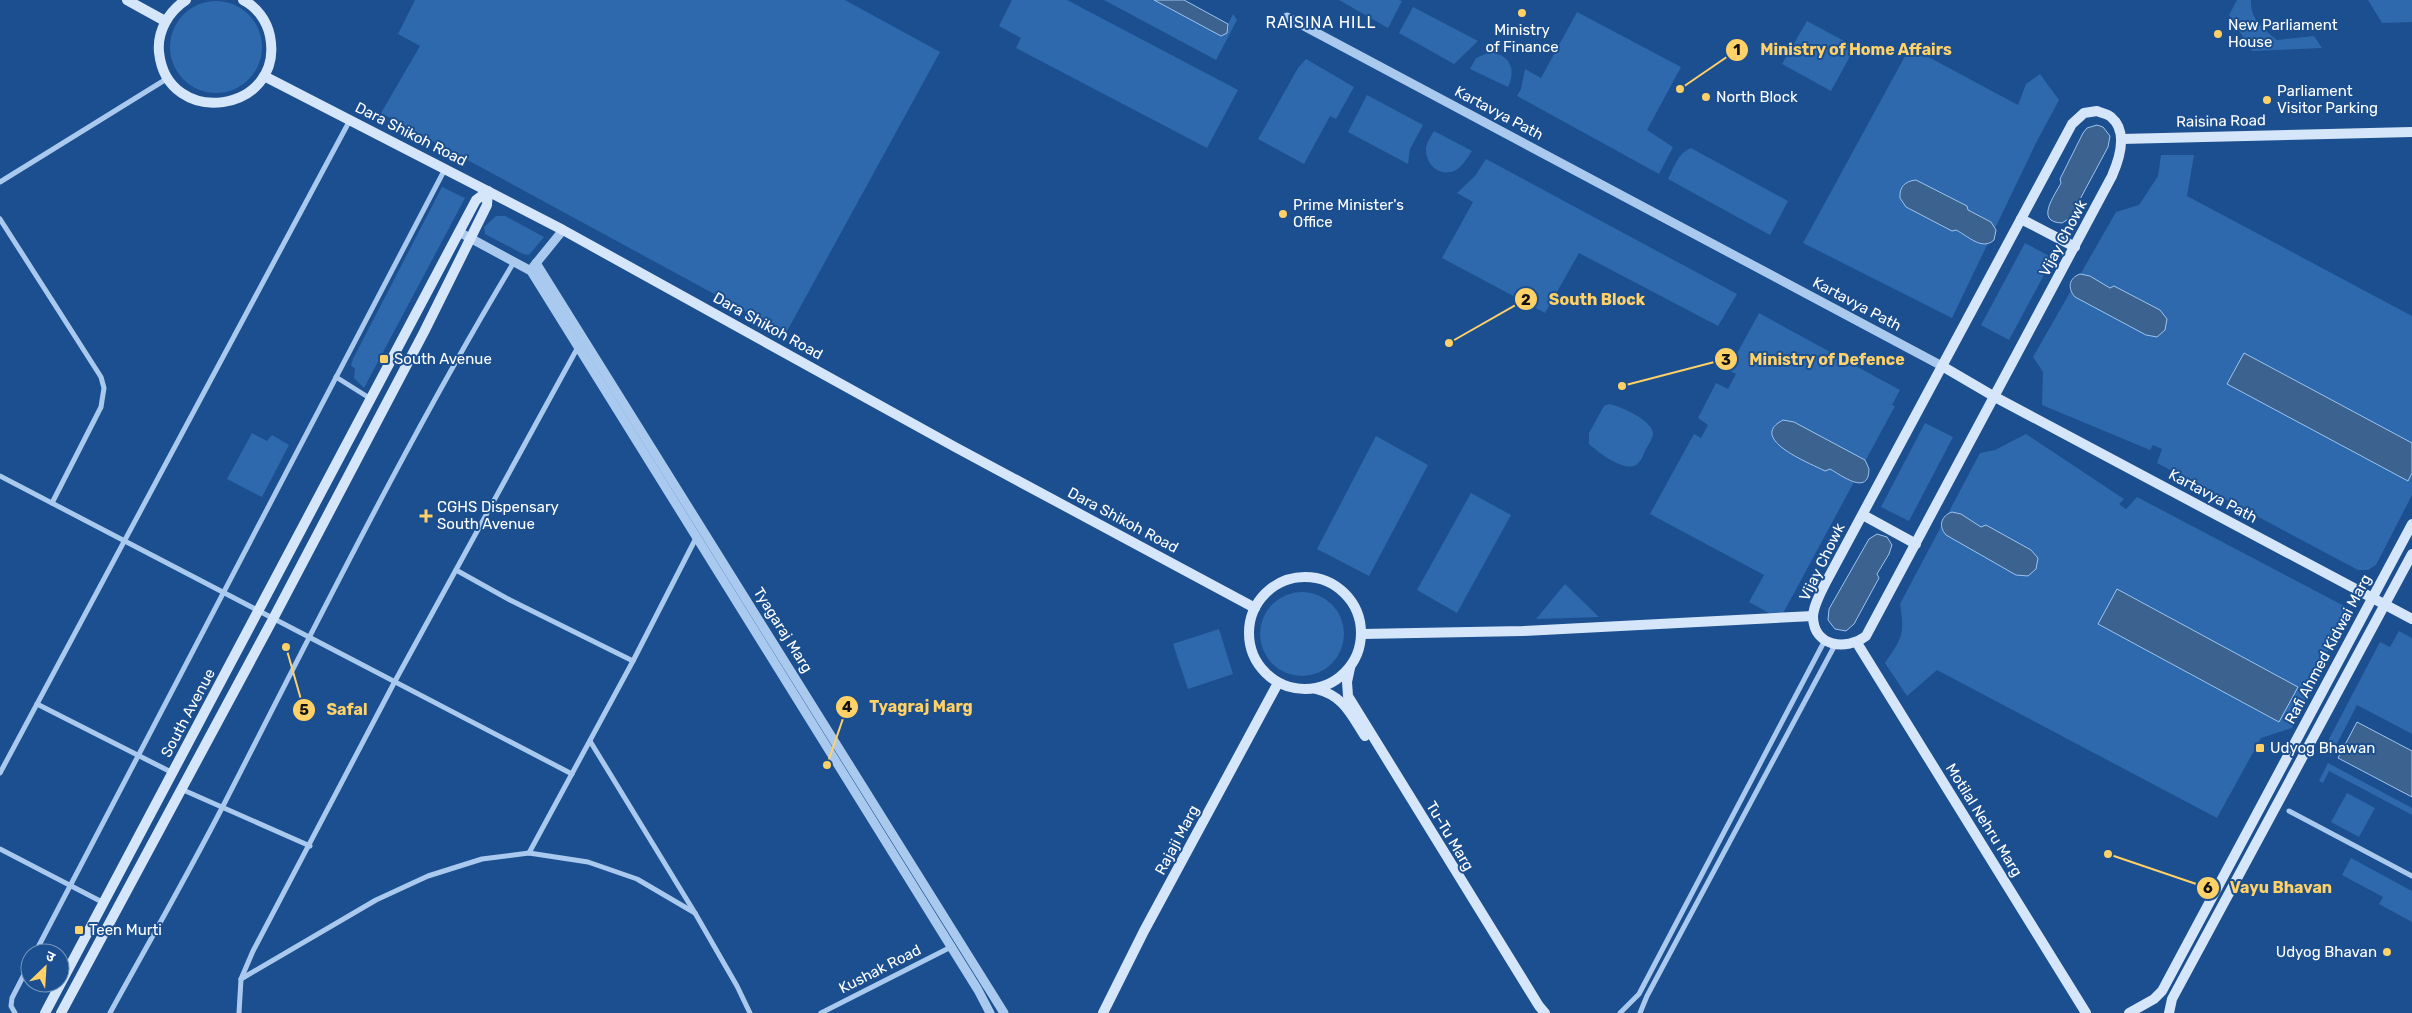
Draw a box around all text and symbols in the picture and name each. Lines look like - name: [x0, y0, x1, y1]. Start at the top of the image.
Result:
- marker: Ministry of Finance: [1516, 7, 1528, 19]
- district label: RAISINA HILL: [1265, 13, 1377, 32]
- place label: New Parliament House: [2228, 16, 2338, 51]
- place label: Ministry of Finance: [1485, 21, 1559, 56]
- marker: New Parliament House: [2212, 28, 2224, 40]
- callout: Ministry of Home Affairs: [1725, 34, 1962, 65]
- text: Ministry of Home Affairs: [1760, 40, 1952, 59]
- text: 1: [1733, 41, 1741, 59]
- street label: Kartavya Path: [1452, 82, 1546, 144]
- place label: Parliament Visitor Parking: [2277, 82, 2378, 117]
- place label: North Block: [1716, 88, 1798, 106]
- marker: North Block: [1700, 91, 1712, 103]
- marker: Parliament Visitor Parking: [2261, 94, 2273, 106]
- street label: Dara Shikoh Road: [352, 98, 470, 170]
- street label: Raisina Road: [2176, 111, 2266, 131]
- place label: Prime Minister's Office: [1293, 196, 1404, 231]
- street label: Vijay Chowk: [2035, 196, 2091, 279]
- marker: Prime Minister's Office: [1277, 208, 1289, 220]
- street label: Kartavya Path: [1810, 273, 1904, 335]
- callout: South Block: [1514, 284, 1655, 315]
- street label: Dara Shikoh Road: [710, 288, 826, 364]
- text: South Block: [1549, 290, 1646, 309]
- text: 2: [1521, 291, 1531, 309]
- callout: Ministry of Defence: [1714, 344, 1915, 375]
- place label: South Avenue: [394, 350, 492, 368]
- text: Ministry of Defence: [1749, 350, 1905, 369]
- text: 3: [1721, 351, 1731, 369]
- marker: South Avenue: [378, 353, 390, 365]
- street label: Kartavya Path: [2166, 465, 2260, 527]
- street label: Dara Shikoh Road: [1065, 483, 1181, 557]
- place label: CGHS Dispensary South Avenue: [437, 498, 559, 533]
- marker: CGHS Dispensary South Avenue: [419, 509, 433, 523]
- street label: Vijay Chowk: [1795, 520, 1849, 604]
- street label: Rafi Ahmed Kidwai Marg: [2281, 571, 2375, 727]
- street label: Tyagaraj Marg: [750, 584, 816, 676]
- street label: South Avenue: [157, 666, 219, 760]
- callout: Tyagraj Marg: [835, 691, 983, 722]
- callout: Safal: [291, 694, 377, 725]
- text: Tyagraj Marg: [869, 697, 973, 716]
- text: 4: [842, 698, 852, 716]
- text: Safal: [327, 700, 367, 719]
- text: 5: [299, 701, 309, 719]
- place label: Udyog Bhawan: [2270, 739, 2375, 757]
- marker: Udyog Bhawan: [2254, 742, 2266, 754]
- street label: Motilal Nehru Marg: [1942, 760, 2026, 880]
- street label: Tu-Tu Marg: [1422, 798, 1478, 874]
- street label: Rajaji Marg: [1151, 802, 1203, 878]
- callout: Vayu Bhavan: [2195, 872, 2342, 903]
- text: Vayu Bhavan: [2230, 878, 2332, 897]
- text: 6: [2203, 879, 2213, 897]
- place label: Teen Murti: [89, 921, 162, 939]
- marker: Teen Murti: [73, 924, 85, 936]
- street label: Kushak Road: [836, 941, 924, 997]
- north arrow: [20, 943, 70, 993]
- place label: Udyog Bhavan: [2276, 943, 2377, 961]
- marker: Udyog Bhavan: [2381, 946, 2393, 958]
- text: उ: [43, 947, 58, 966]

